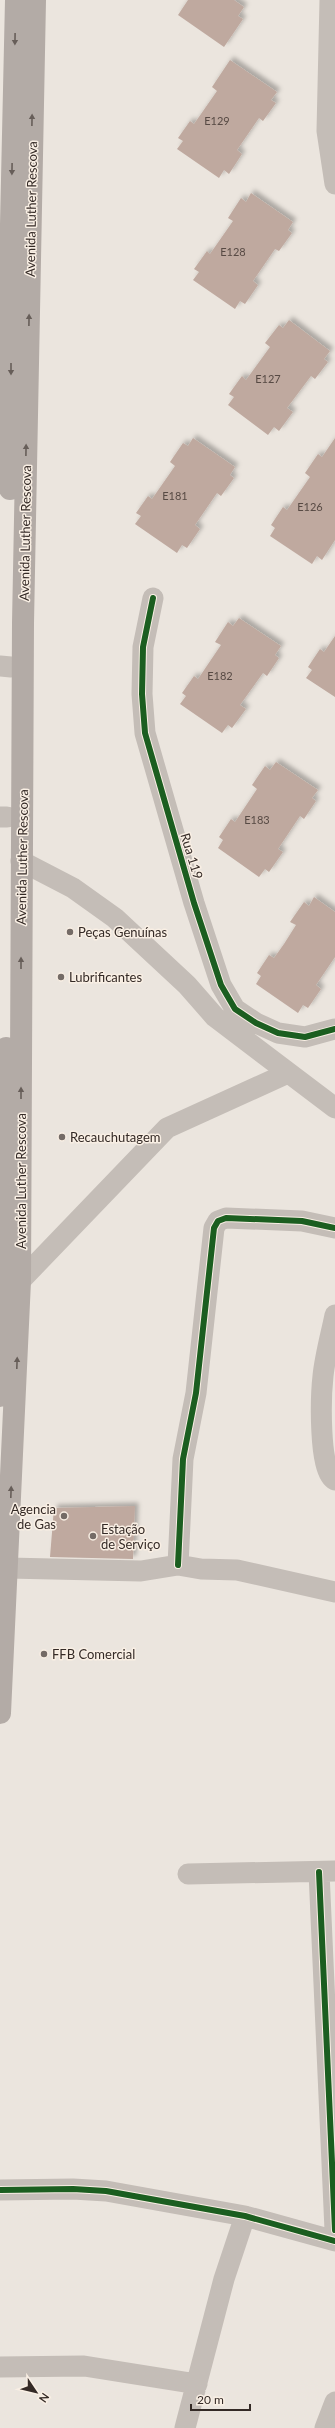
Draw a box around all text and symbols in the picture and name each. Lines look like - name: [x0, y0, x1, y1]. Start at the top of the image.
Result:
- one-way arrow: [12, 33, 18, 46]
- one-way arrow: [29, 113, 35, 126]
- house number: E129: [204, 114, 230, 127]
- street label: Avenida Luther Rescova: [22, 141, 40, 277]
- one-way arrow: [9, 163, 15, 176]
- house number: E128: [220, 245, 246, 258]
- one-way arrow: [25, 314, 32, 326]
- one-way arrow: [8, 363, 14, 376]
- house number: E127: [255, 372, 281, 385]
- one-way arrow: [23, 443, 29, 456]
- street label: Avenida Luther Rescova: [16, 465, 34, 601]
- house number: E181: [162, 489, 188, 502]
- house number: E126: [297, 500, 323, 513]
- house number: E182: [207, 669, 233, 682]
- street label: Avenida Luther Rescova: [13, 789, 31, 925]
- house number: E183: [244, 813, 270, 826]
- street label: Rua 119: [177, 831, 207, 881]
- place label: Peças Genuínas: [78, 924, 168, 940]
- marker: Peças Genuínas: [65, 927, 75, 937]
- one-way arrow: [18, 956, 24, 969]
- place label: Lubrificantes: [69, 969, 142, 985]
- marker: Lubrificantes: [56, 972, 66, 982]
- one-way arrow: [18, 1086, 24, 1099]
- street label: Avenida Luther Rescova: [13, 1113, 29, 1249]
- place label: Recauchutagem: [70, 1129, 161, 1145]
- marker: Recauchutagem: [57, 1132, 67, 1142]
- one-way arrow: [14, 1356, 20, 1369]
- one-way arrow: [8, 1486, 15, 1498]
- place label: Agencia de Gas: [11, 1501, 56, 1532]
- marker: Agencia de Gas: [59, 1511, 69, 1521]
- place label: Estação de Serviço: [101, 1521, 160, 1552]
- marker: Estação de Serviço: [88, 1531, 98, 1541]
- place label: FFB Comercial: [52, 1646, 135, 1662]
- marker: FFB Comercial: [39, 1649, 49, 1659]
- north arrow: [16, 2372, 56, 2412]
- scale bar: [191, 2386, 250, 2412]
- text: N: [37, 2391, 52, 2405]
- text: 20 m: [197, 2392, 224, 2407]

